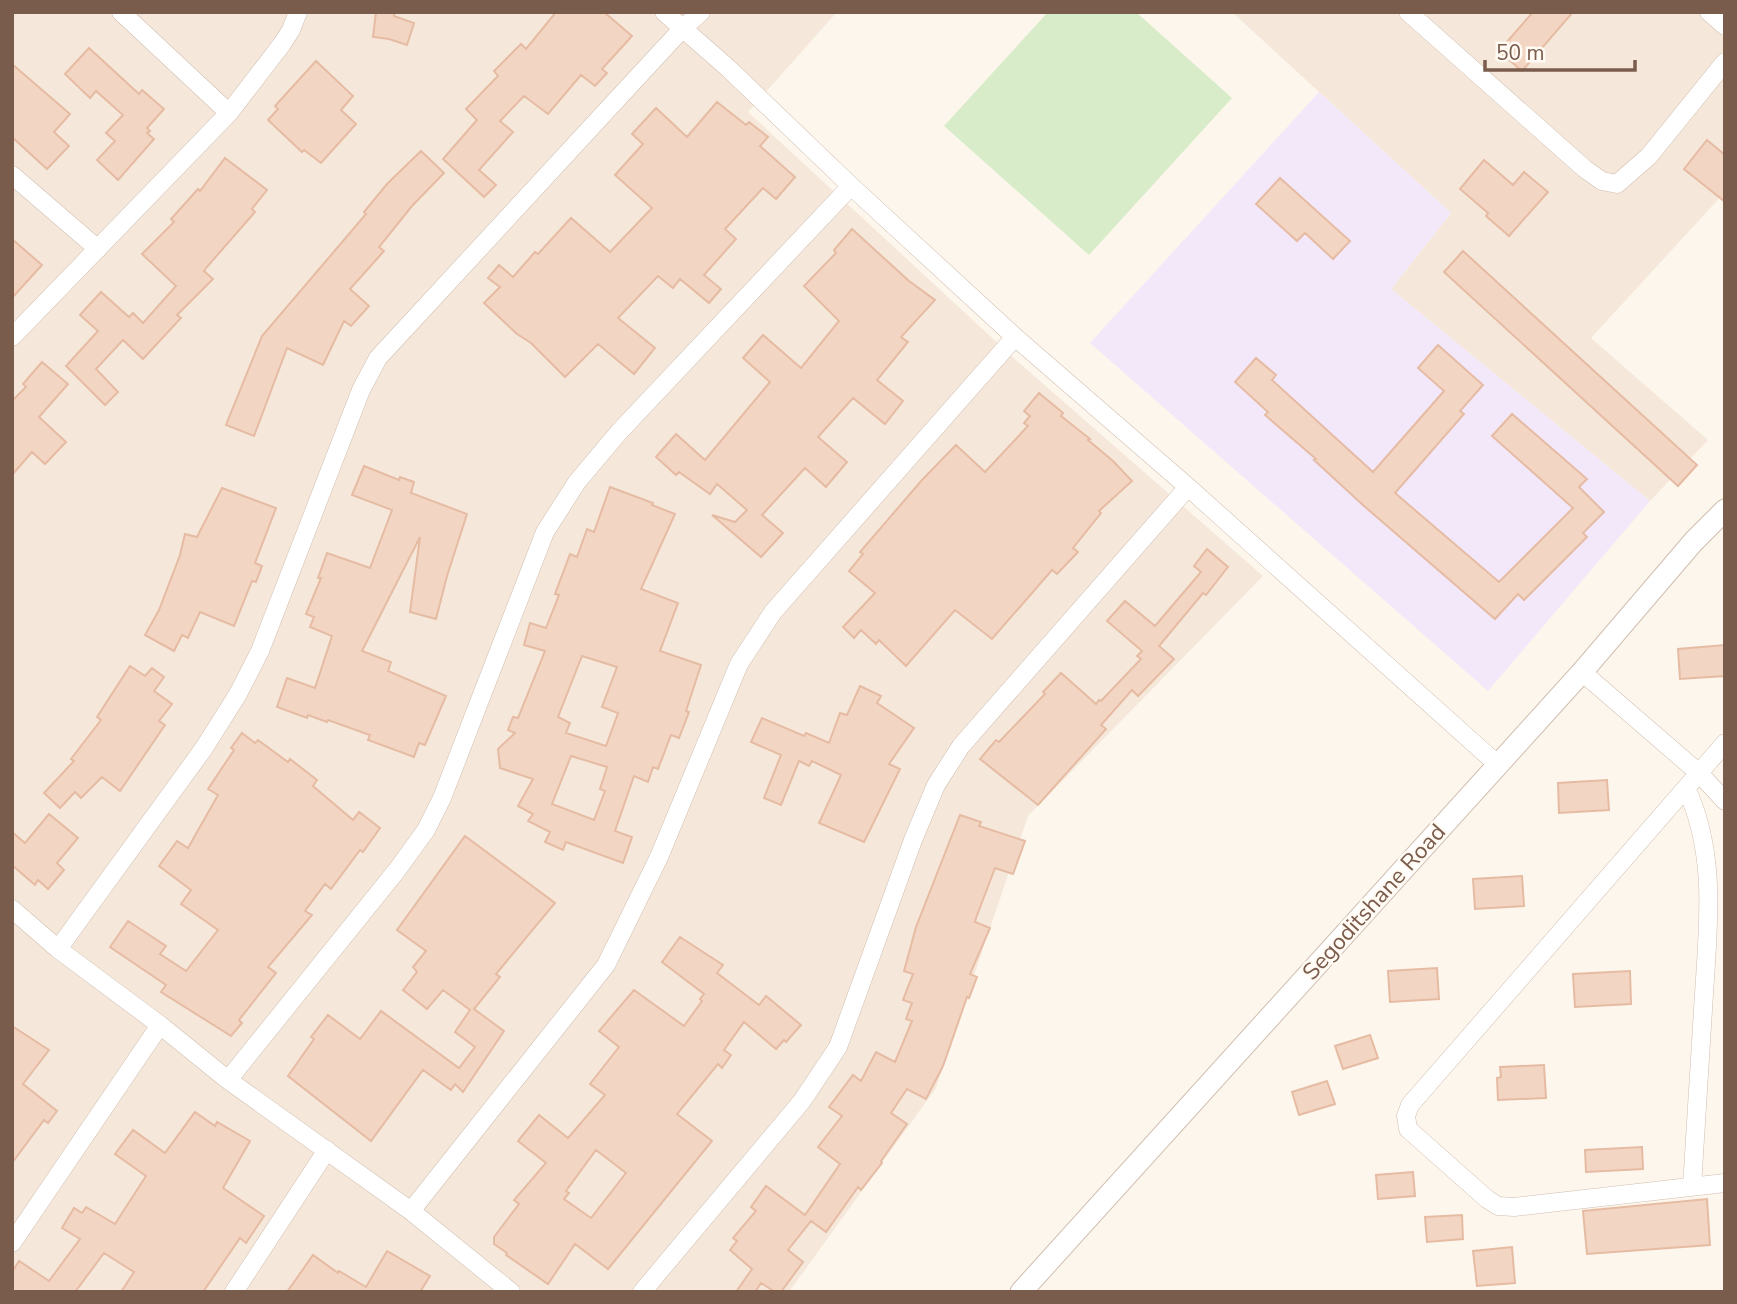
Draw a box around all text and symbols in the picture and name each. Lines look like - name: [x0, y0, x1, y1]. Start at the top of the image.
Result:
- scale bar: [1485, 28, 1636, 72]
- text: 50 m: [1496, 39, 1545, 67]
- street label: Segoditshane Road: [1295, 817, 1453, 987]

